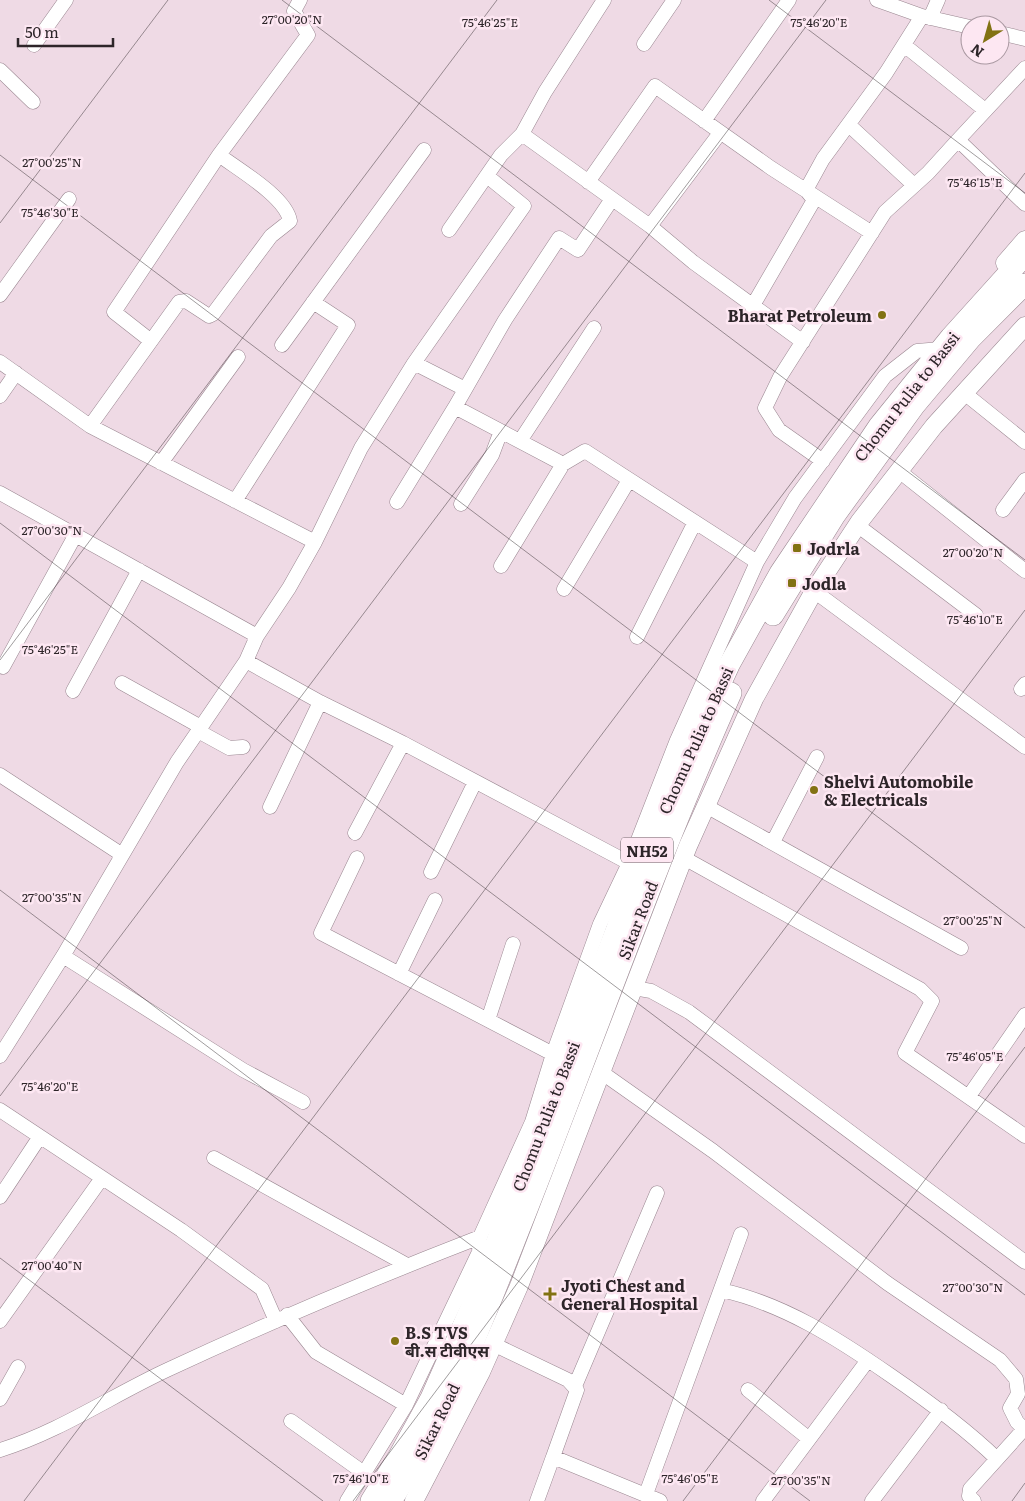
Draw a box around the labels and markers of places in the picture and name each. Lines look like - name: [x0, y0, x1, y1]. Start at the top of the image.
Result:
- place label: Bharat Petroleum: [728, 303, 872, 327]
- marker: Bharat Petroleum: [876, 309, 888, 321]
- place label: Jodrla: [807, 536, 860, 560]
- marker: Jodrla: [791, 542, 803, 554]
- place label: Jodla: [802, 571, 847, 595]
- marker: Jodla: [786, 577, 798, 589]
- place label: Shelvi Automobile & Electricals: [824, 769, 973, 811]
- marker: Shelvi Automobile & Electricals: [808, 784, 820, 796]
- place label: Jyoti Chest and General Hospital: [561, 1273, 698, 1315]
- marker: Jyoti Chest and General Hospital: [543, 1287, 557, 1301]
- place label: B.S TVS बी.स टीवीएस: [405, 1320, 490, 1362]
- marker: B.S TVS बी.स टीवीएस: [389, 1335, 401, 1347]

